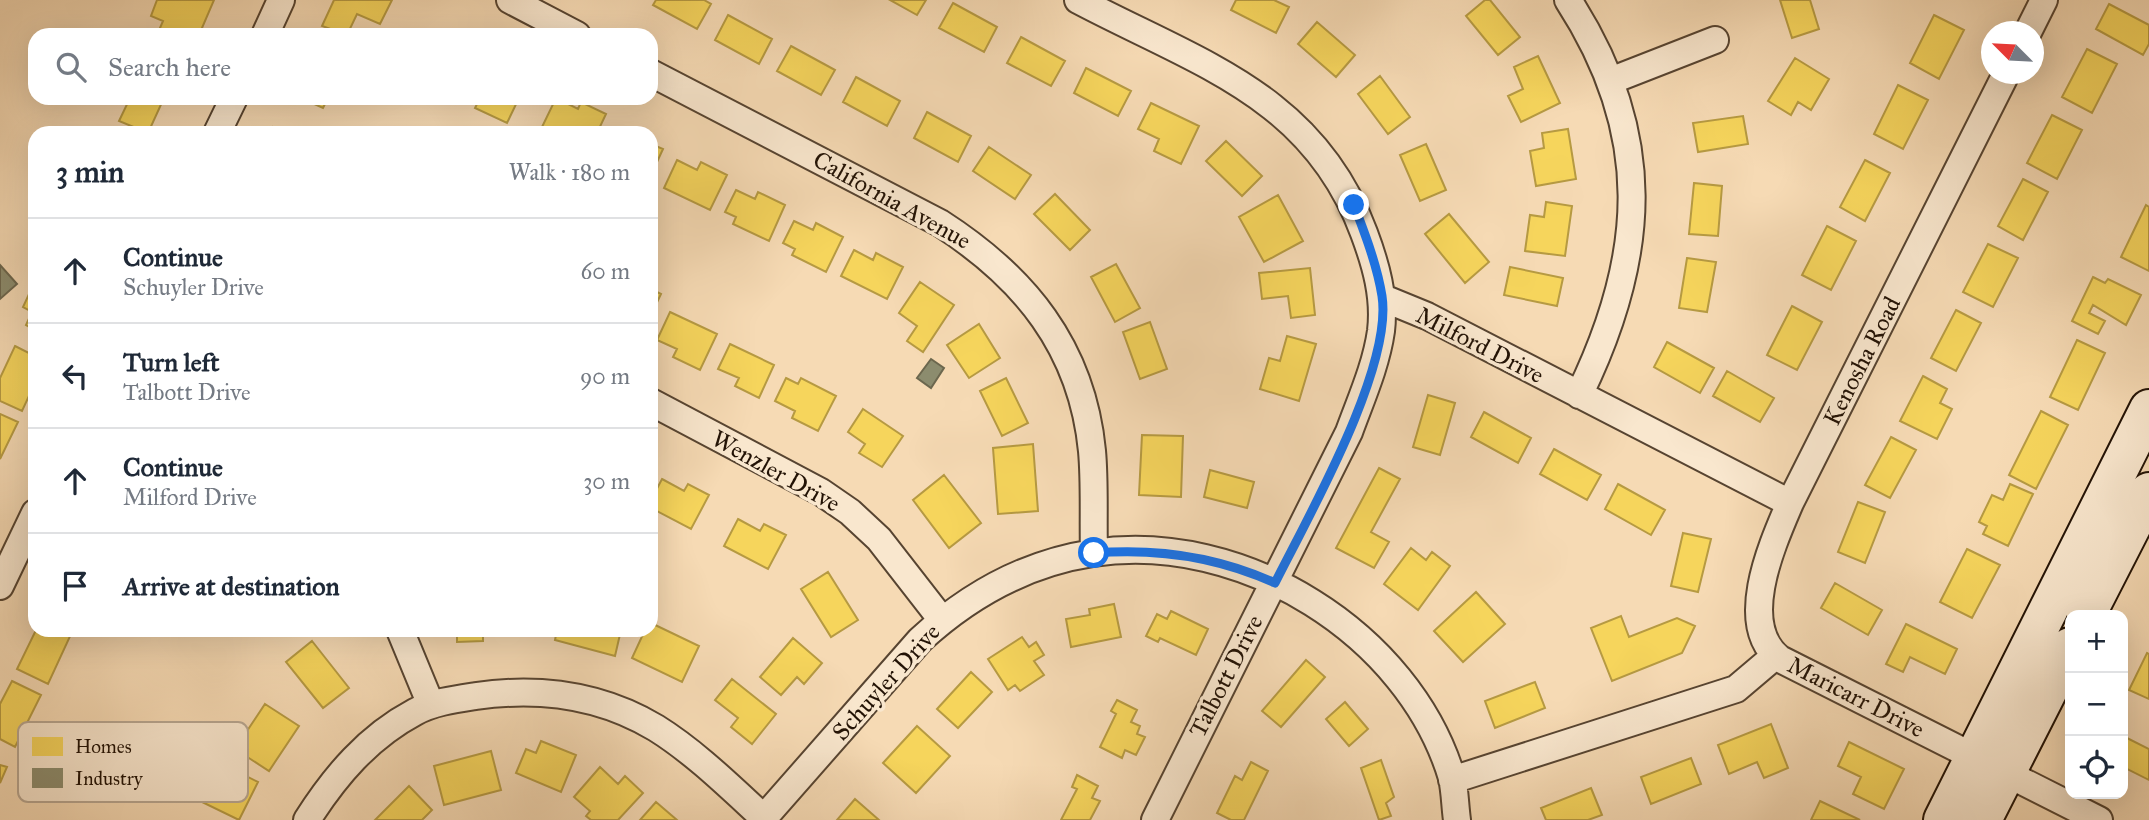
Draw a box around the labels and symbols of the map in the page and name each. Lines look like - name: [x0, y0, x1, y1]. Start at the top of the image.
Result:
- north arrow: [1981, 21, 2044, 84]
- street label: California Avenue: [808, 144, 976, 256]
- route end: [1338, 189, 1369, 220]
- street label: Kenosha Road: [1817, 292, 1907, 430]
- street label: Milford Drive: [1411, 300, 1549, 390]
- street label: Wenzler Drive: [707, 423, 845, 519]
- route start: [1078, 537, 1109, 568]
- street label: Talbott Drive: [1182, 610, 1270, 742]
- street label: Schuyler Drive: [826, 617, 946, 747]
- street label: Maricarr Drive: [1783, 650, 1929, 744]
- legend: [18, 722, 248, 802]
- text: Homes: [75, 735, 132, 758]
- text: Industry: [75, 767, 144, 790]

